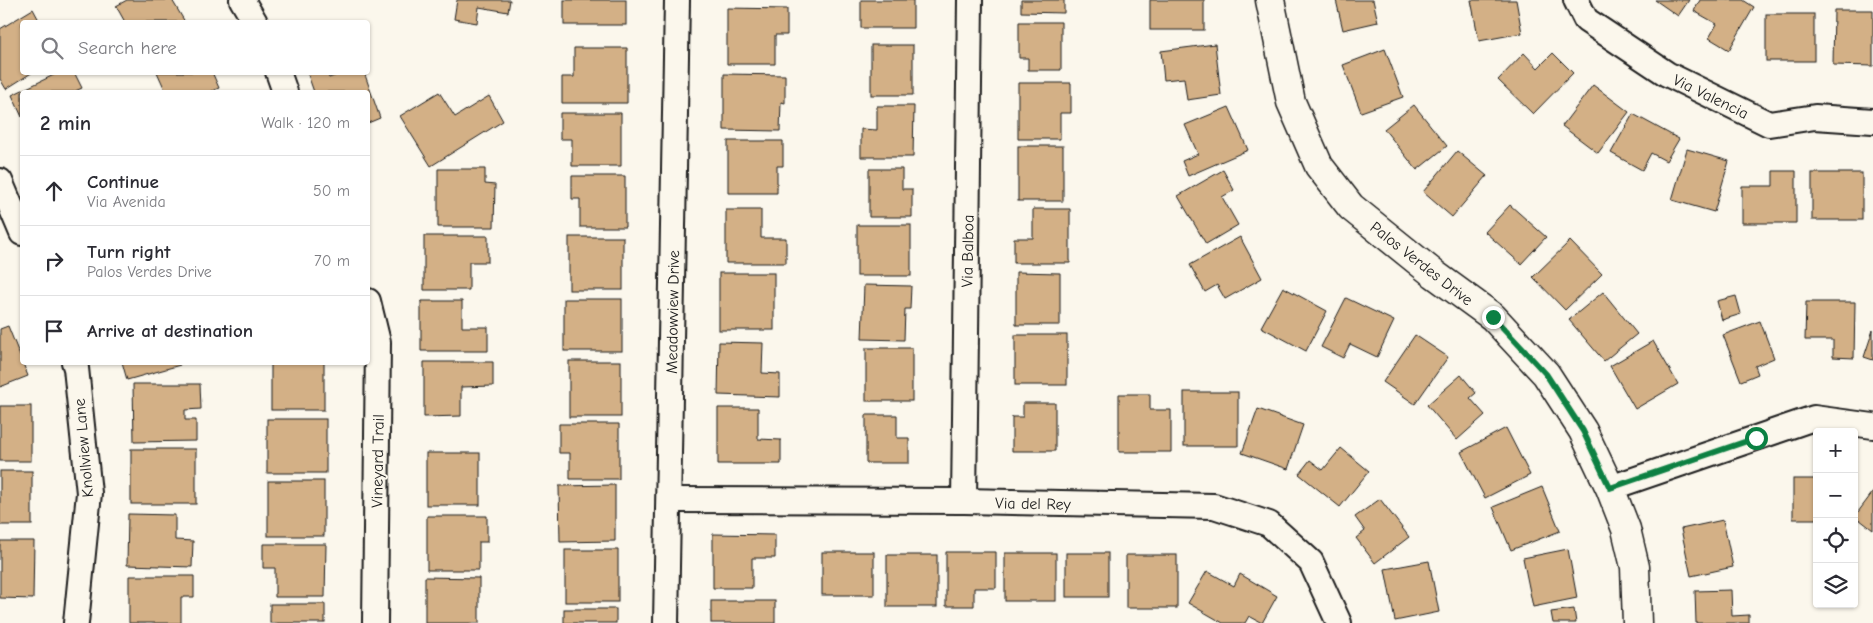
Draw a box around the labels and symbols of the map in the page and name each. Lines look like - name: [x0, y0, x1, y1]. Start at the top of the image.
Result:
- street label: Via Valencia: [1670, 71, 1751, 123]
- street label: Via Balboa: [958, 214, 978, 288]
- street label: Palos Verdes Drive: [1367, 218, 1476, 309]
- street label: Meadowview Drive: [663, 250, 683, 374]
- route end: [1482, 306, 1505, 329]
- street label: Knollview Lane: [71, 398, 97, 498]
- street label: Vineyard Trail: [368, 414, 388, 508]
- route start: [1745, 427, 1768, 450]
- street label: Via del Rey: [995, 494, 1072, 514]

